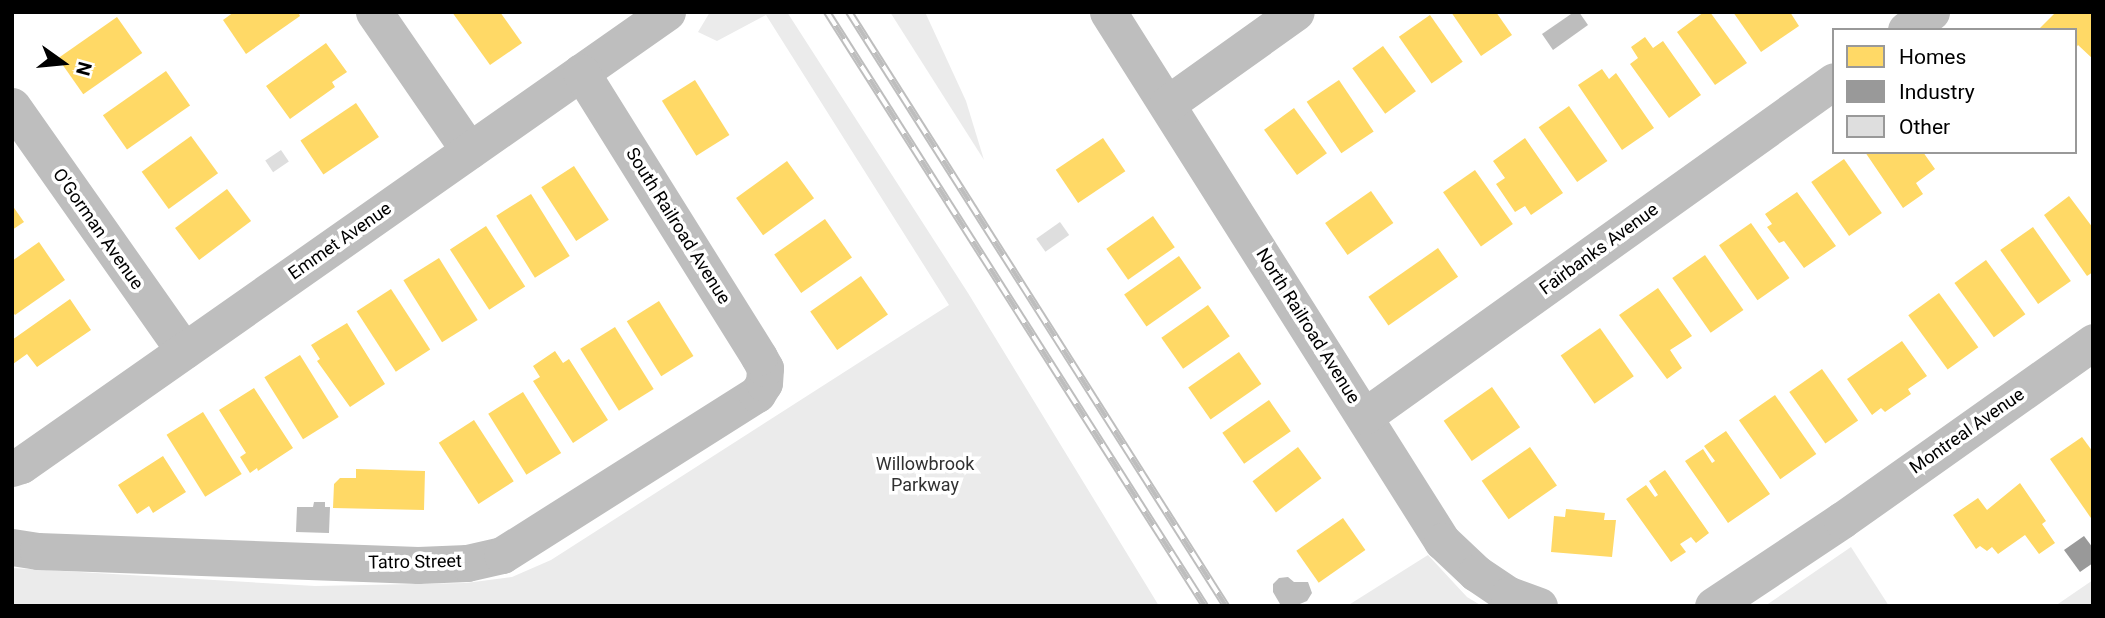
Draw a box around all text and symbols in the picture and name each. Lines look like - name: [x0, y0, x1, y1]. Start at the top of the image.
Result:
- north arrow: [28, 28, 98, 98]
- legend: [1832, 28, 2077, 154]
- text: Homes: [1899, 45, 1966, 69]
- text: N: [71, 59, 97, 78]
- text: Industry: [1899, 80, 1975, 104]
- text: Other: [1899, 115, 1950, 139]
- street label: South Railroad Avenue: [621, 144, 735, 308]
- street label: O'Gorman Avenue: [48, 164, 148, 294]
- street label: Emmet Avenue: [284, 198, 396, 284]
- street label: Fairbanks Avenue: [1535, 199, 1663, 299]
- street label: North Railroad Avenue: [1251, 244, 1365, 408]
- street label: Montreal Avenue: [1906, 383, 2028, 479]
- park label: Willowbrook Parkway: [876, 454, 974, 496]
- street label: Tatro Street: [368, 550, 462, 574]

